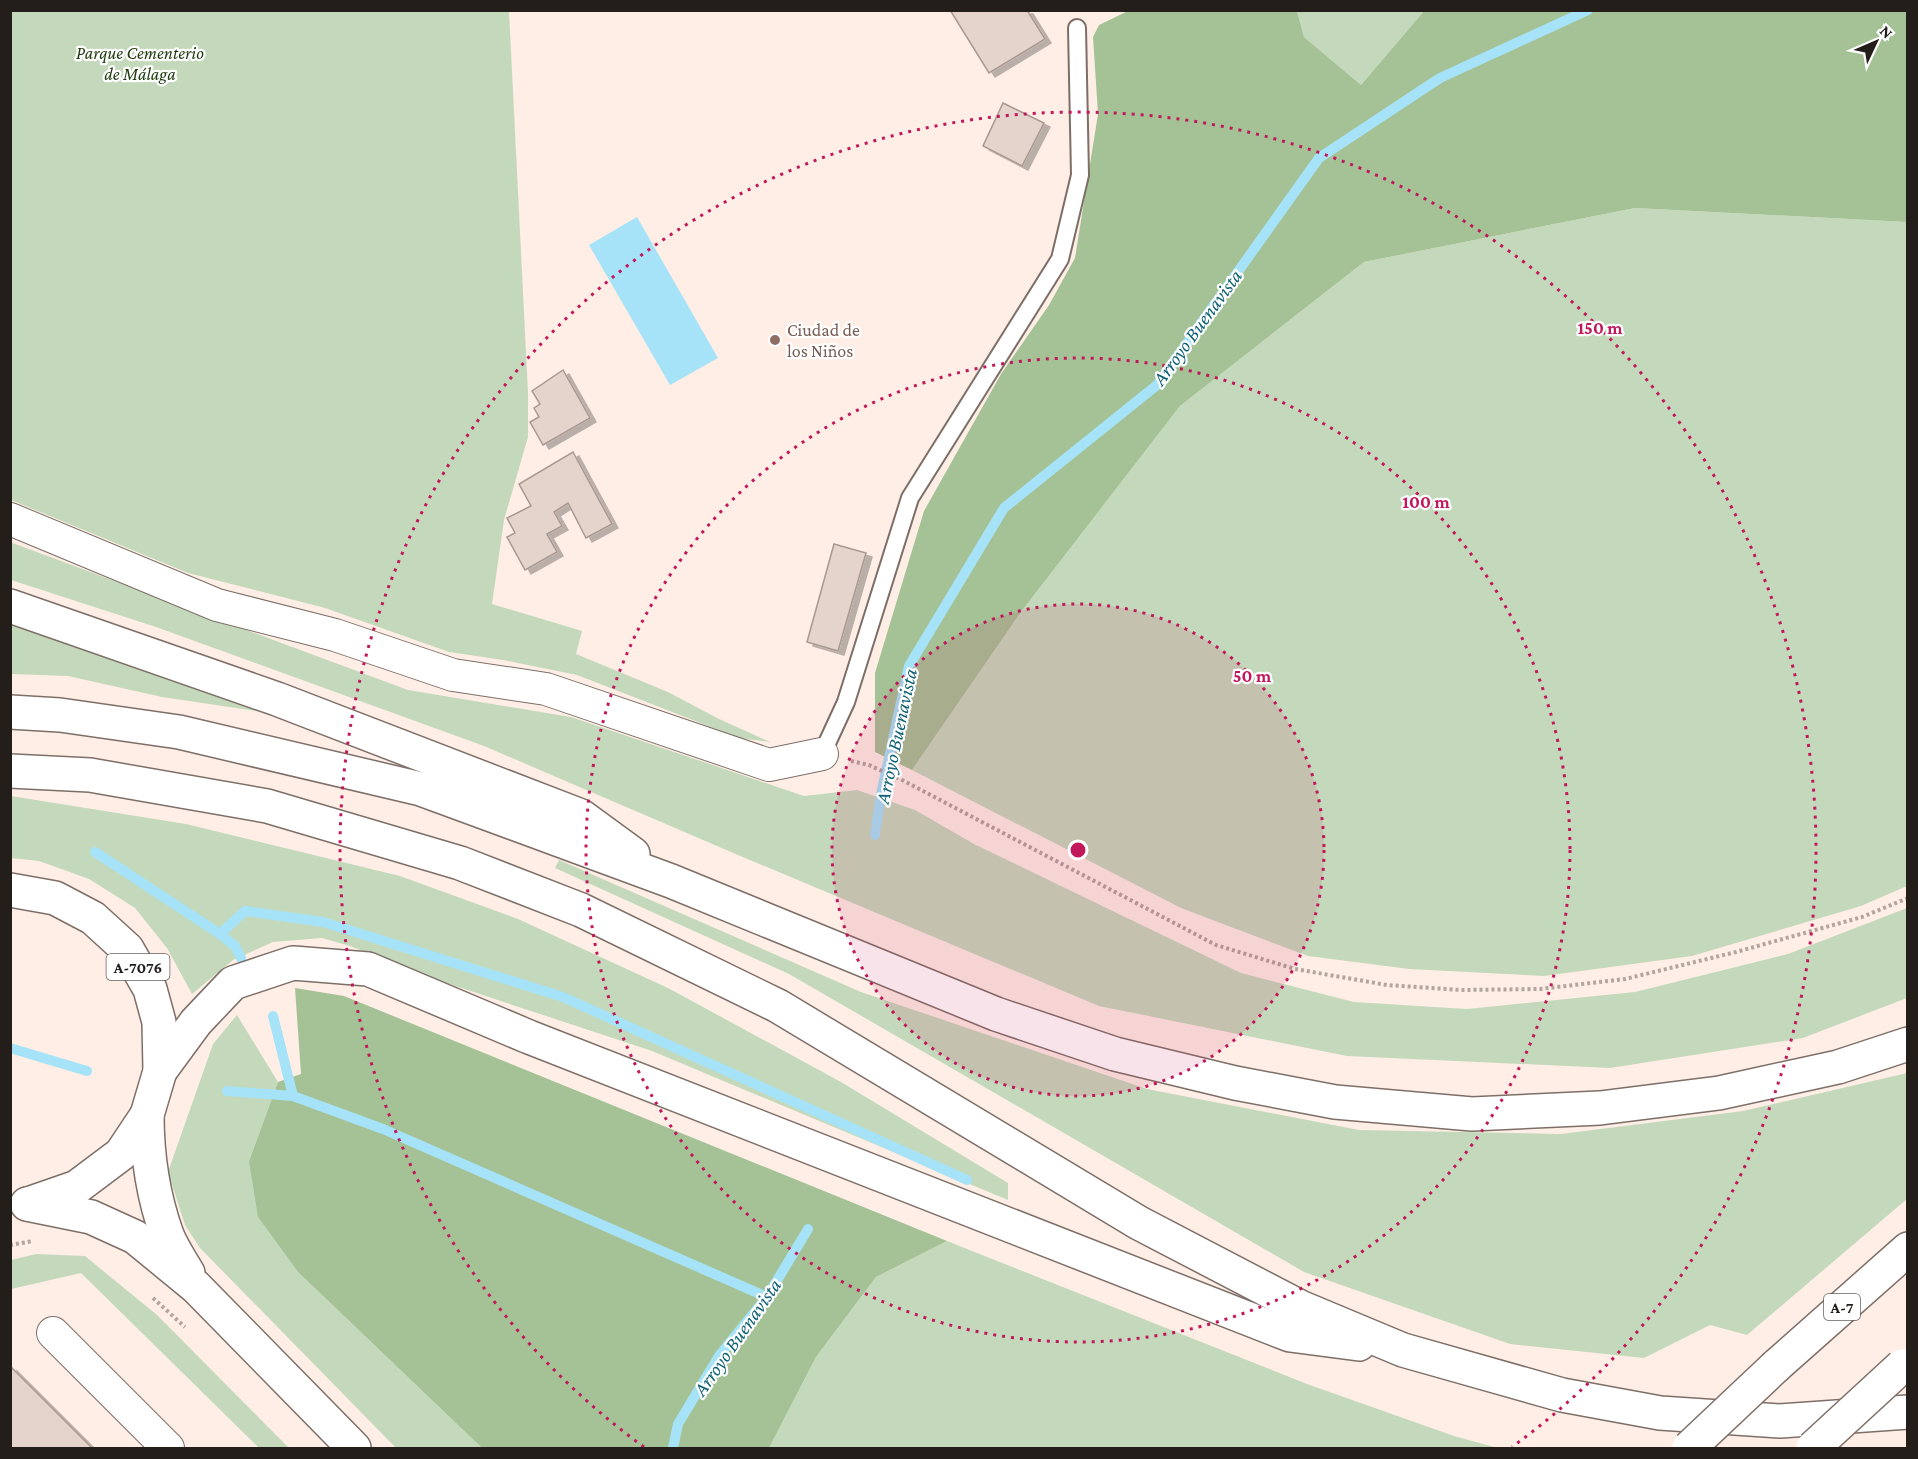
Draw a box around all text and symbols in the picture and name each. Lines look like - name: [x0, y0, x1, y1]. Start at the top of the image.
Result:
- north arrow: [1846, 12, 1906, 72]
- text: N: [1877, 22, 1896, 42]
- park label: Parque Cementerio de Málaga: [76, 43, 204, 84]
- water label: Arroyo Buenavista: [1147, 265, 1247, 390]
- text: 150 m: [1577, 318, 1623, 338]
- place label: Ciudad de los Niños: [787, 320, 860, 361]
- marker: Ciudad de los Niños: [768, 333, 782, 347]
- text: 100 m: [1402, 492, 1450, 512]
- text: 50 m: [1233, 666, 1272, 686]
- water label: Arroyo Buenavista: [871, 667, 922, 807]
- centre of rings: [1068, 840, 1088, 860]
- road number: A-7076: [106, 954, 170, 980]
- water label: Arroyo Buenavista: [688, 1274, 786, 1401]
- road number: A-7: [1824, 1294, 1860, 1320]

